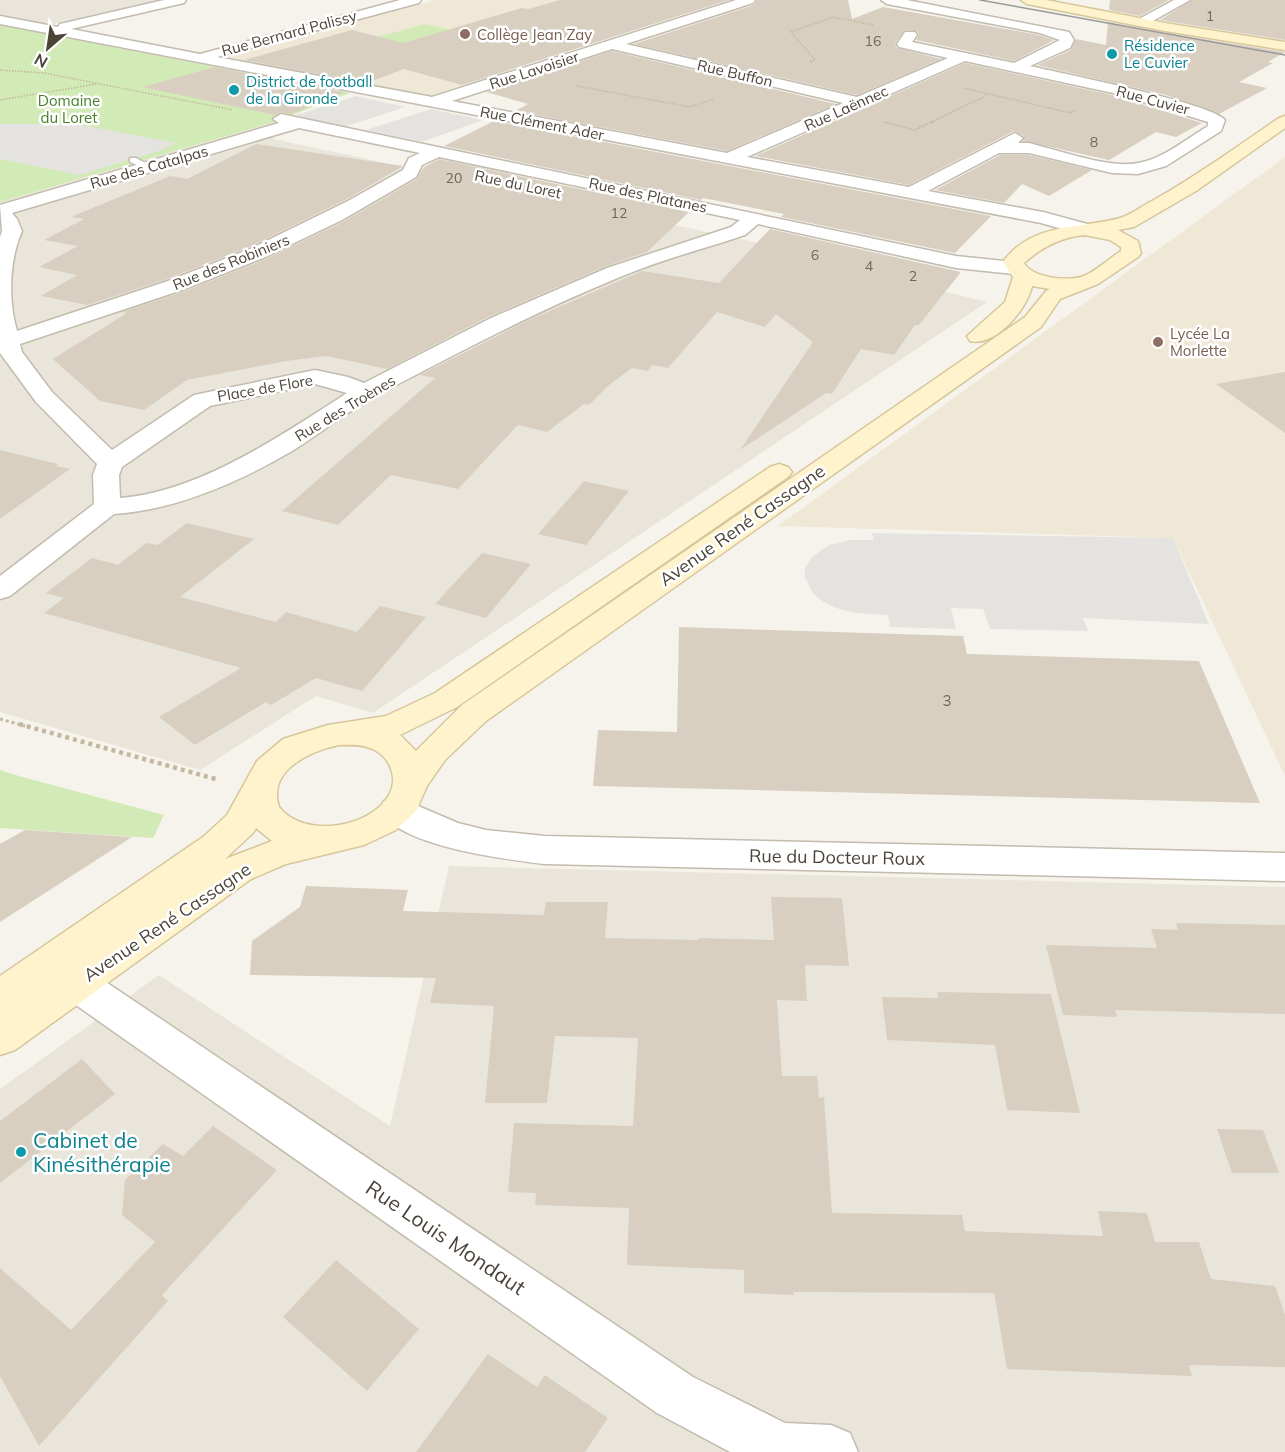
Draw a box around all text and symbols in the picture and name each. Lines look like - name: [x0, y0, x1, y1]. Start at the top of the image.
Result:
- street label: Rue Bernard Palissy: [219, 6, 359, 60]
- house number: 1: [1206, 7, 1214, 25]
- north arrow: [18, 18, 78, 78]
- place label: Collège Jean Zay: [477, 25, 592, 44]
- marker: Collège Jean Zay: [458, 27, 472, 41]
- house number: 16: [865, 32, 881, 50]
- place label: Résidence Le Cuvier: [1124, 36, 1195, 72]
- street label: Rue Lavoisier: [487, 46, 582, 93]
- marker: Résidence Le Cuvier: [1105, 47, 1119, 61]
- text: N: [31, 49, 51, 73]
- street label: Rue Buffon: [695, 55, 775, 91]
- place label: District de football de la Gironde: [246, 72, 372, 108]
- street label: Rue Laënnec: [801, 81, 891, 135]
- street label: Rue Cuvier: [1114, 81, 1192, 119]
- marker: District de football de la Gironde: [227, 83, 241, 97]
- park label: Domaine du Loret: [38, 91, 100, 127]
- street label: Rue Clément Ader: [478, 102, 606, 144]
- house number: 8: [1090, 133, 1098, 151]
- street label: Rue des Catalpas: [88, 141, 210, 193]
- street label: Rue du Loret: [473, 166, 563, 202]
- house number: 20: [446, 169, 462, 187]
- street label: Rue des Platanes: [587, 173, 709, 217]
- house number: 12: [611, 204, 627, 222]
- street label: Rue des Robiniers: [170, 230, 292, 294]
- house number: 6: [811, 246, 819, 264]
- house number: 4: [865, 257, 874, 275]
- house number: 2: [909, 267, 917, 285]
- place label: Lycée La Morlette: [1170, 324, 1230, 360]
- marker: Lycée La Morlette: [1151, 335, 1165, 349]
- street label: Place de Flore: [216, 370, 314, 406]
- street label: Rue des Troènes: [291, 370, 399, 446]
- street label: Avenue René Cassagne: [655, 459, 829, 591]
- house number: 3: [942, 691, 952, 710]
- street label: Rue du Docteur Roux: [749, 844, 926, 870]
- street label: Avenue René Cassagne: [79, 857, 255, 987]
- place label: Cabinet de Kinésithérapie: [33, 1127, 171, 1177]
- marker: Cabinet de Kinésithérapie: [14, 1145, 28, 1159]
- street label: Rue Louis Mondaut: [361, 1174, 531, 1300]

